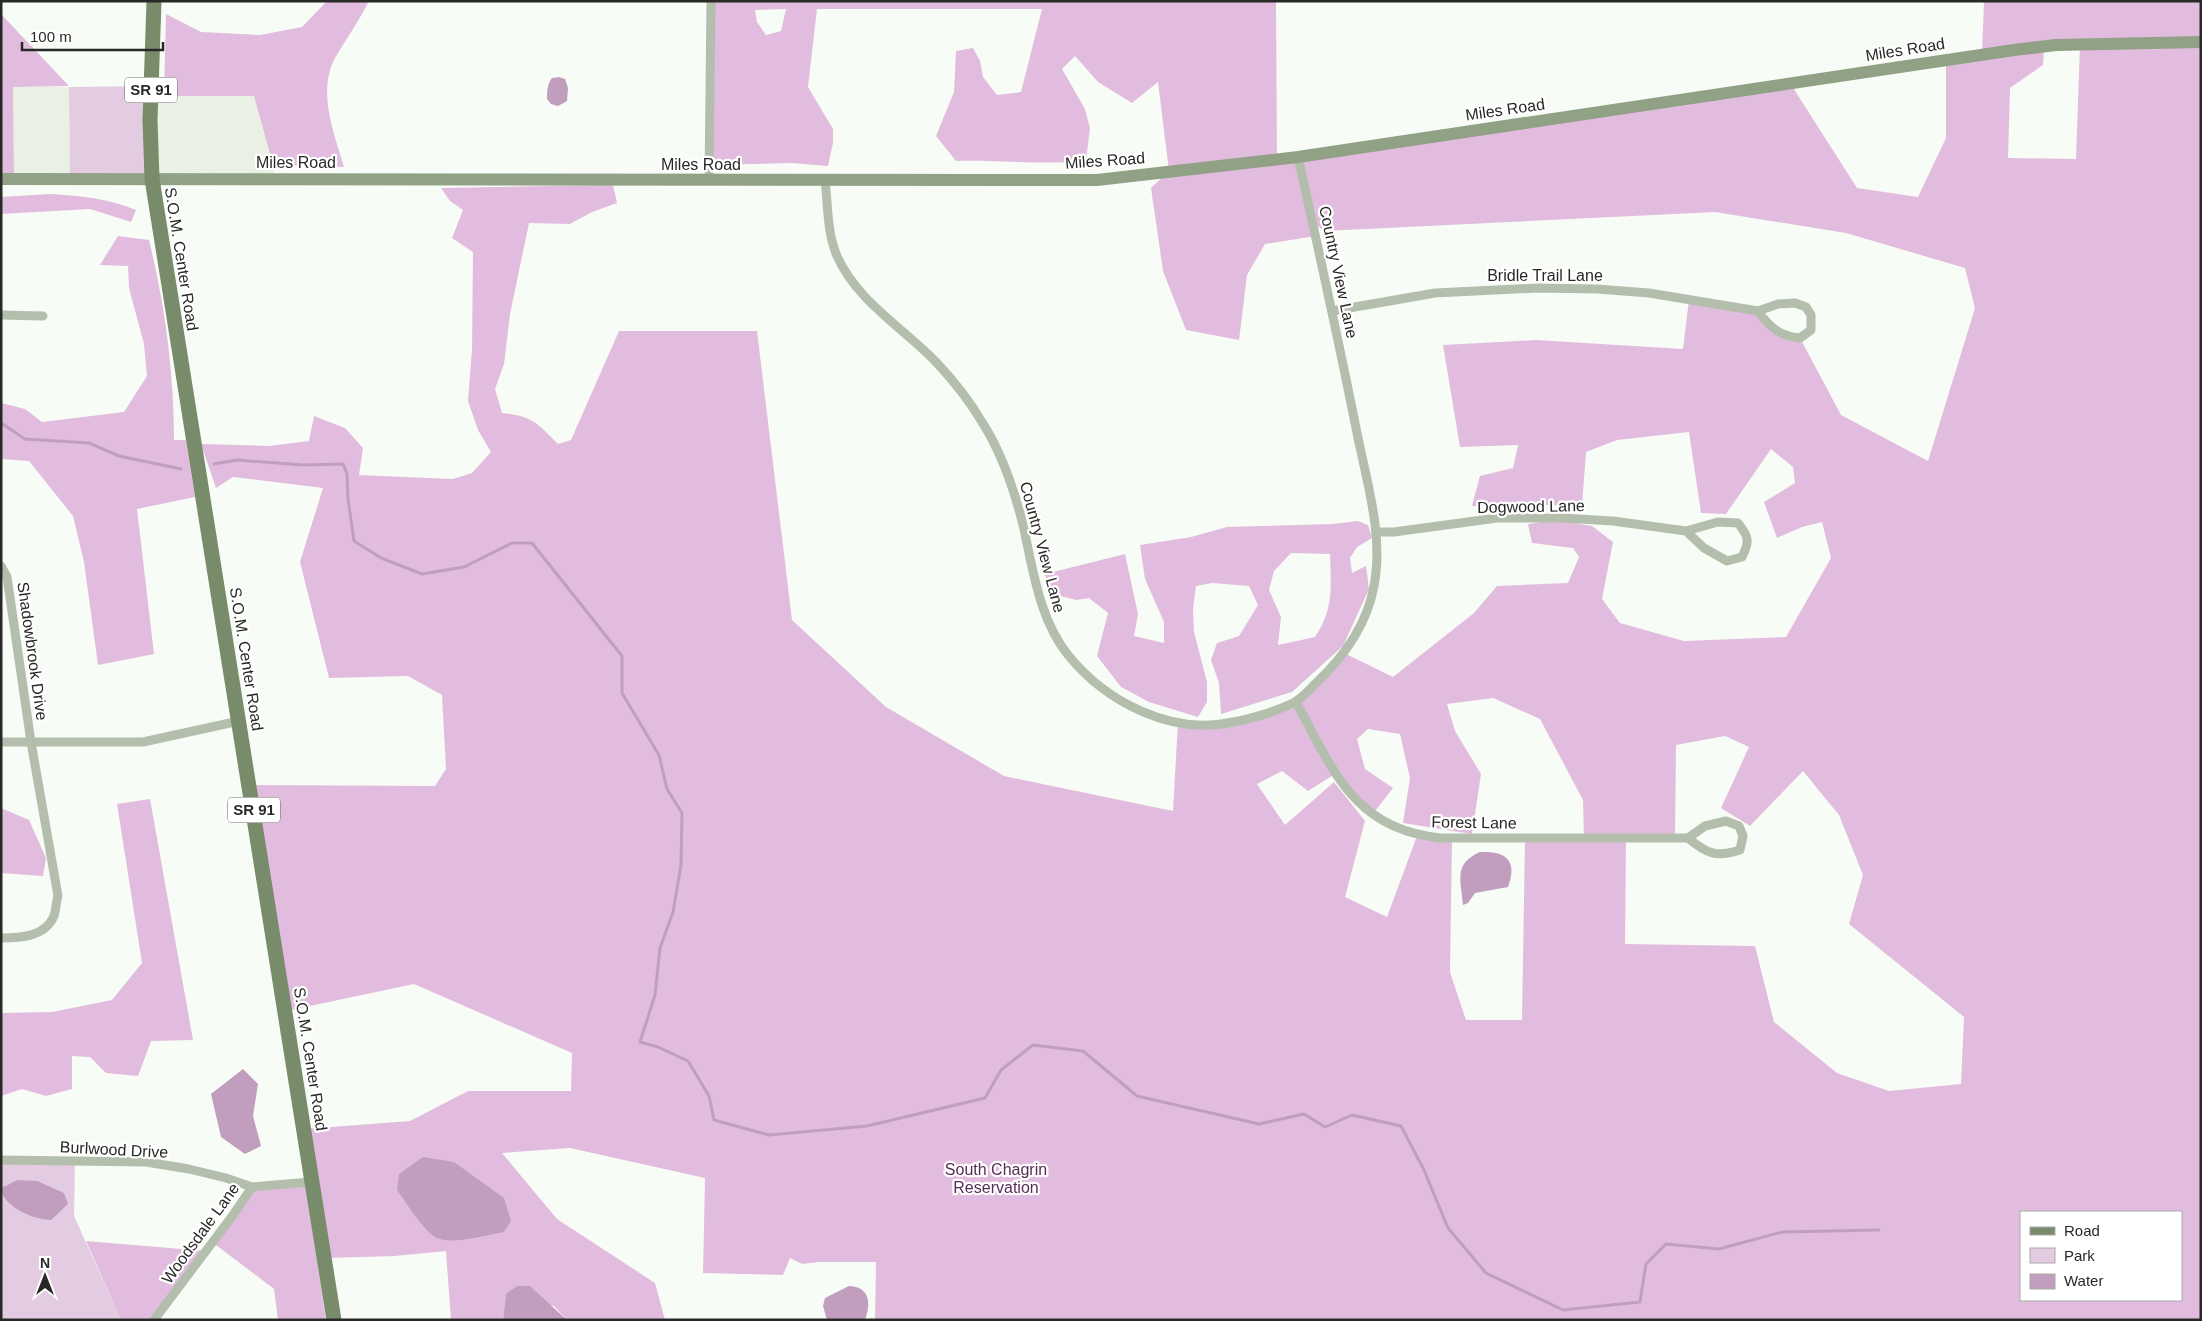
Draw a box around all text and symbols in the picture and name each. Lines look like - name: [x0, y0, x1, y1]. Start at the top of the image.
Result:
- scale bar: [22, 20, 164, 52]
- text: 100 m: [30, 28, 72, 45]
- street label: Miles Road: [1864, 35, 1946, 64]
- road number: SR 91: [125, 78, 177, 102]
- street label: Miles Road: [1464, 96, 1546, 123]
- street label: Miles Road: [1065, 149, 1146, 172]
- street label: Miles Road: [256, 154, 336, 171]
- street label: Miles Road: [661, 156, 741, 173]
- street label: S.O.M. Center Road: [162, 186, 201, 332]
- street label: Country View Lane: [1316, 204, 1361, 340]
- street label: Bridle Trail Lane: [1487, 267, 1603, 284]
- street label: Country View Lane: [1017, 480, 1068, 615]
- street label: Dogwood Lane: [1477, 497, 1585, 516]
- street label: Shadowbrook Drive: [14, 581, 51, 721]
- street label: S.O.M. Center Road: [227, 586, 266, 732]
- road number: SR 91: [228, 798, 280, 822]
- street label: Forest Lane: [1431, 813, 1517, 832]
- street label: S.O.M. Center Road: [291, 986, 330, 1132]
- street label: Burlwood Drive: [59, 1138, 169, 1161]
- park label: South Chagrin Reservation: [945, 1161, 1047, 1196]
- street label: Woodsdale Lane: [158, 1180, 243, 1287]
- legend: [2020, 1211, 2182, 1301]
- text: Road: [2064, 1222, 2100, 1239]
- text: Park: [2064, 1247, 2095, 1264]
- north arrow: [20, 1251, 70, 1301]
- text: N: [40, 1255, 50, 1271]
- text: Water: [2064, 1272, 2103, 1289]

